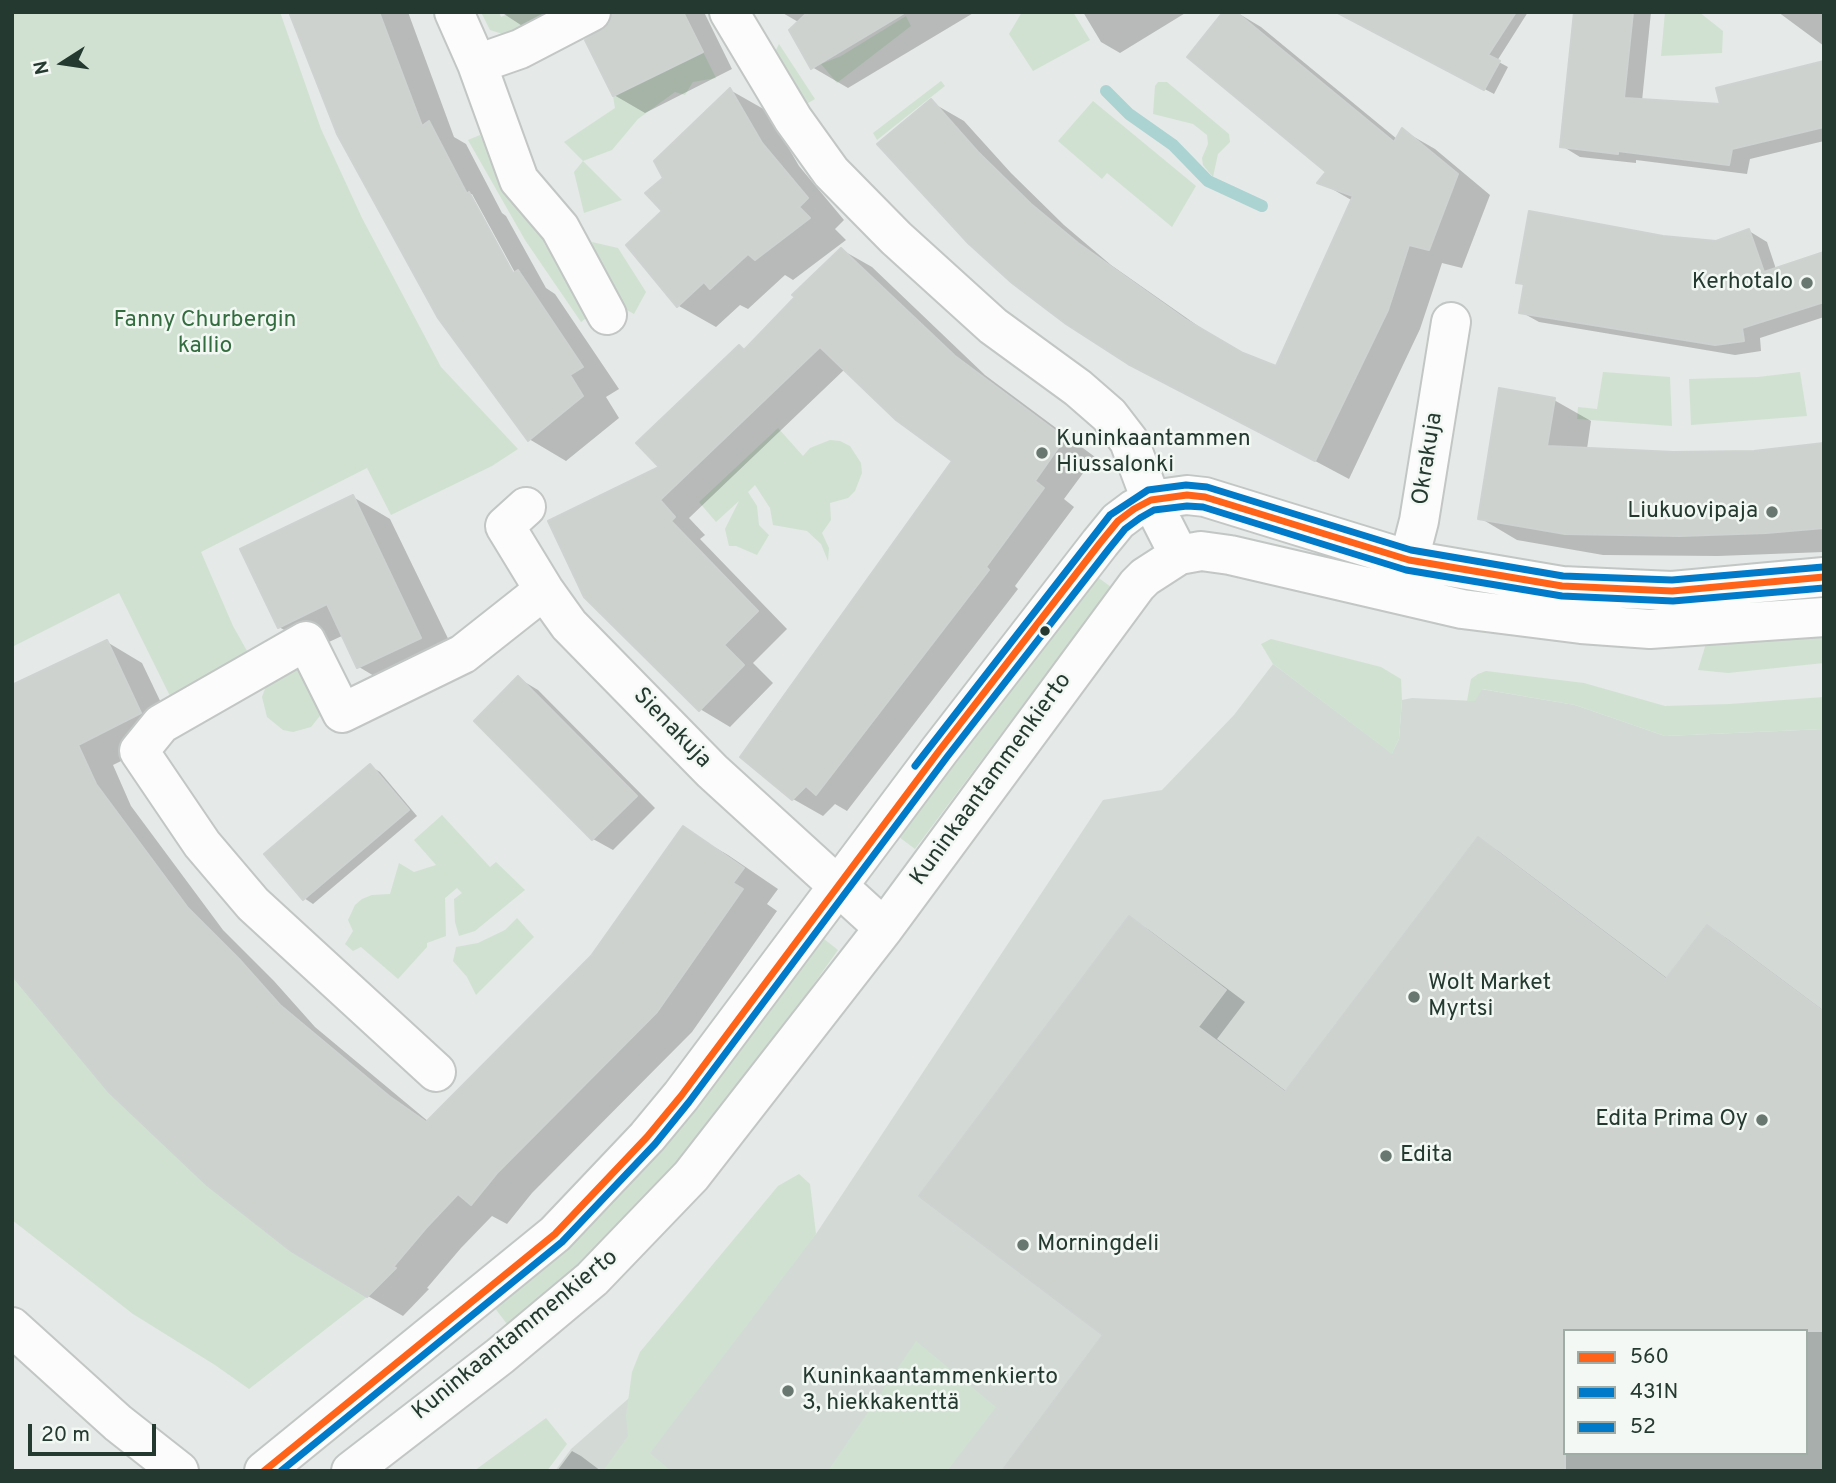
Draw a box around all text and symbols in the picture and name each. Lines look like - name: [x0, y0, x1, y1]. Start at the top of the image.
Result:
- north arrow: [28, 28, 98, 98]
- text: N: [29, 58, 56, 77]
- place label: Kerhotalo: [1692, 269, 1793, 297]
- marker: Kerhotalo: [1799, 275, 1815, 291]
- park label: Fanny Churbergin kallio: [114, 307, 296, 361]
- street label: Okrakuja: [1408, 411, 1450, 507]
- place label: Kuninkaantammen Hiussalonki: [1056, 426, 1251, 480]
- marker: Kuninkaantammen Hiussalonki: [1034, 445, 1050, 461]
- place label: Liukuovipaja: [1627, 498, 1758, 526]
- marker: Liukuovipaja: [1764, 504, 1780, 520]
- unlabelled marker: [1038, 624, 1052, 638]
- street label: Kuninkaantammenkierto: [906, 668, 1078, 892]
- street label: Sienakuja: [626, 683, 716, 775]
- place label: Wolt Market Myrtsi: [1428, 970, 1551, 1024]
- marker: Wolt Market Myrtsi: [1406, 989, 1422, 1005]
- place label: Edita Prima Oy: [1595, 1106, 1748, 1134]
- marker: Edita Prima Oy: [1754, 1112, 1770, 1128]
- place label: Edita: [1400, 1142, 1452, 1170]
- marker: Edita: [1378, 1148, 1394, 1164]
- place label: Morningdeli: [1037, 1231, 1159, 1259]
- marker: Morningdeli: [1015, 1237, 1031, 1253]
- street label: Kuninkaantammenkierto: [408, 1245, 624, 1427]
- legend: [1563, 1329, 1808, 1455]
- text: 560: [1630, 1344, 1669, 1371]
- place label: Kuninkaantammenkierto 3, hiekkakenttä: [802, 1364, 1058, 1418]
- text: 431N: [1630, 1379, 1678, 1406]
- marker: Kuninkaantammenkierto 3, hiekkakenttä: [780, 1383, 796, 1399]
- scale bar: [32, 1410, 159, 1454]
- text: 52: [1630, 1414, 1656, 1441]
- text: 20 m: [41, 1422, 90, 1449]

